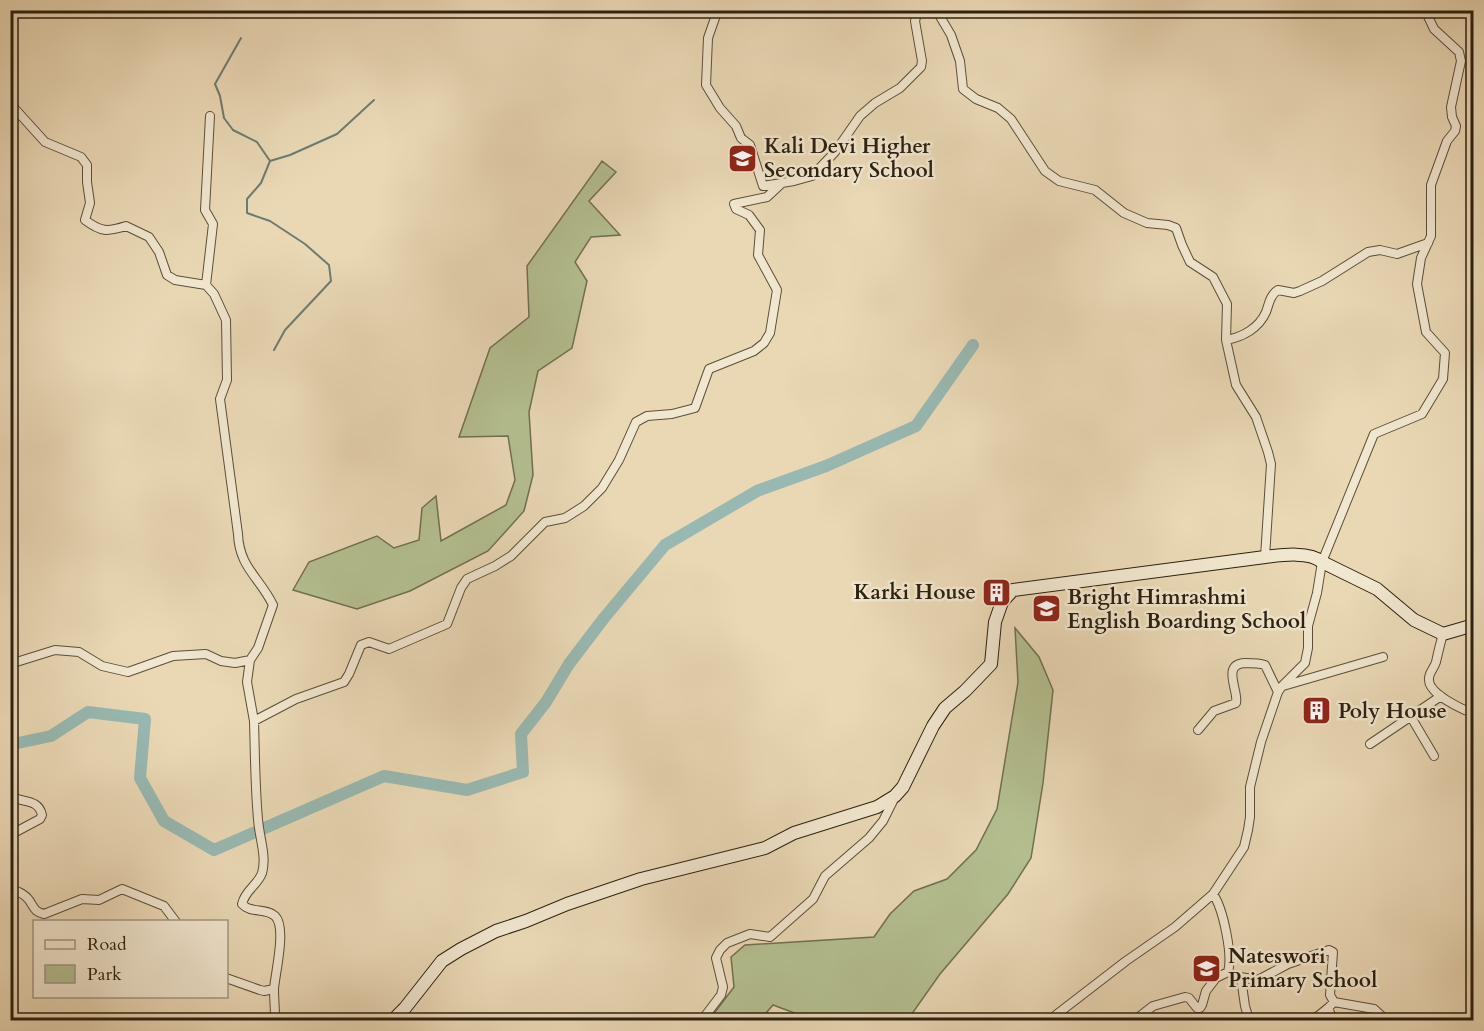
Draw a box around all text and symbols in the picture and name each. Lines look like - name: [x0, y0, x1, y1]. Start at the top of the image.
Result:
- place label: Kali Devi Higher Secondary School: [764, 132, 934, 185]
- school or university icon: Kali Devi Higher Secondary School: [727, 142, 759, 174]
- building icon: Karki House: [981, 576, 1013, 608]
- place label: Karki House: [853, 578, 976, 607]
- place label: Bright Himrashmi English Boarding School: [1067, 583, 1306, 636]
- school or university icon: Bright Himrashmi English Boarding School: [1030, 593, 1062, 625]
- building icon: Poly House: [1301, 695, 1333, 727]
- place label: Poly House: [1338, 697, 1447, 726]
- legend: [33, 920, 228, 998]
- text: Road: [87, 932, 127, 957]
- place label: Nateswori Primary School: [1228, 942, 1377, 995]
- school or university icon: Nateswori Primary School: [1191, 952, 1223, 984]
- text: Park: [87, 962, 122, 987]

